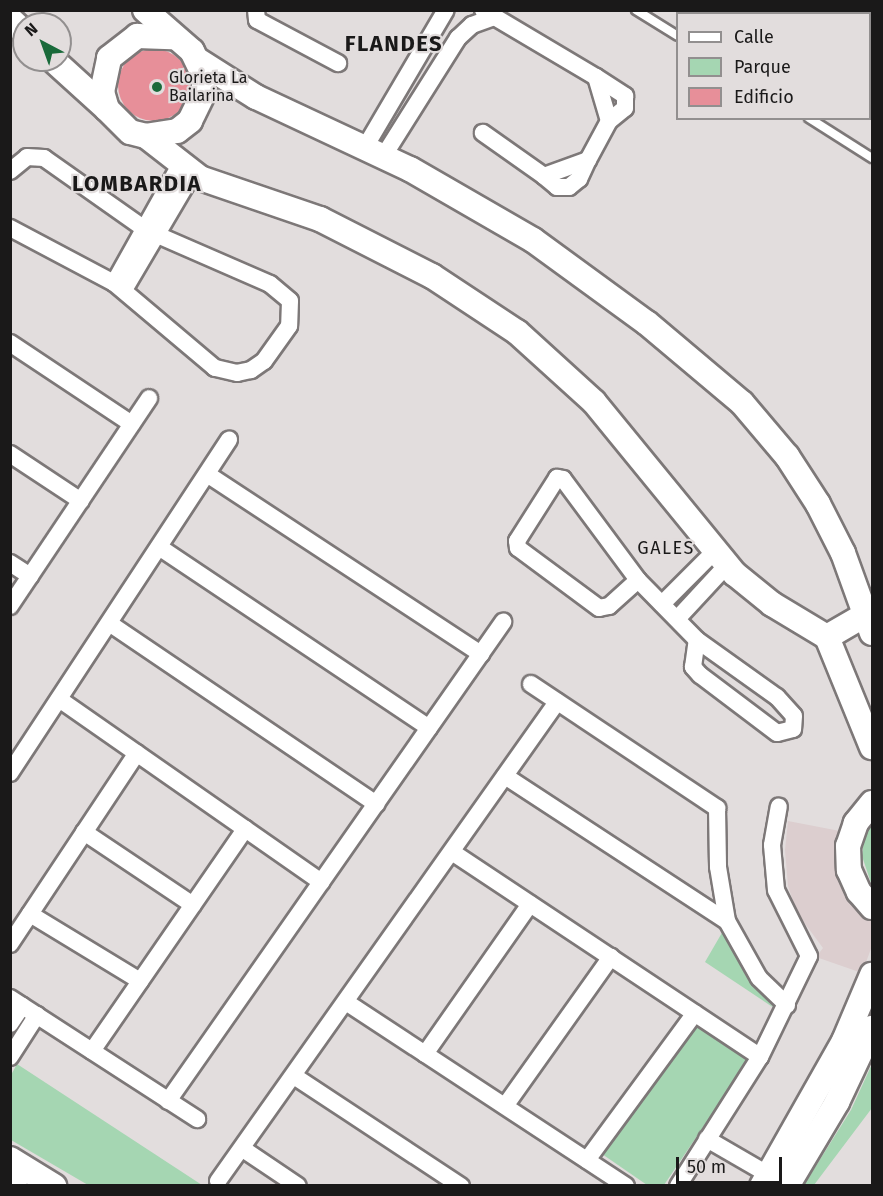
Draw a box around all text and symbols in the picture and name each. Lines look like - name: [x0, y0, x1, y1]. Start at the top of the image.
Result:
- north arrow: [12, 12, 72, 72]
- legend: [676, 12, 871, 120]
- text: N: [21, 19, 41, 40]
- text: Calle: [734, 26, 774, 48]
- district label: FLANDES: [345, 31, 443, 57]
- text: Parque: [734, 56, 791, 78]
- place label: Glorieta La Bailarina: [169, 68, 248, 106]
- marker: Glorieta La Bailarina: [150, 80, 164, 94]
- text: Edificio: [734, 86, 794, 108]
- district label: LOMBARDIA: [72, 171, 202, 197]
- district label: GALES: [637, 537, 695, 559]
- scale bar: [679, 1145, 786, 1183]
- text: 50 m: [687, 1156, 726, 1178]

